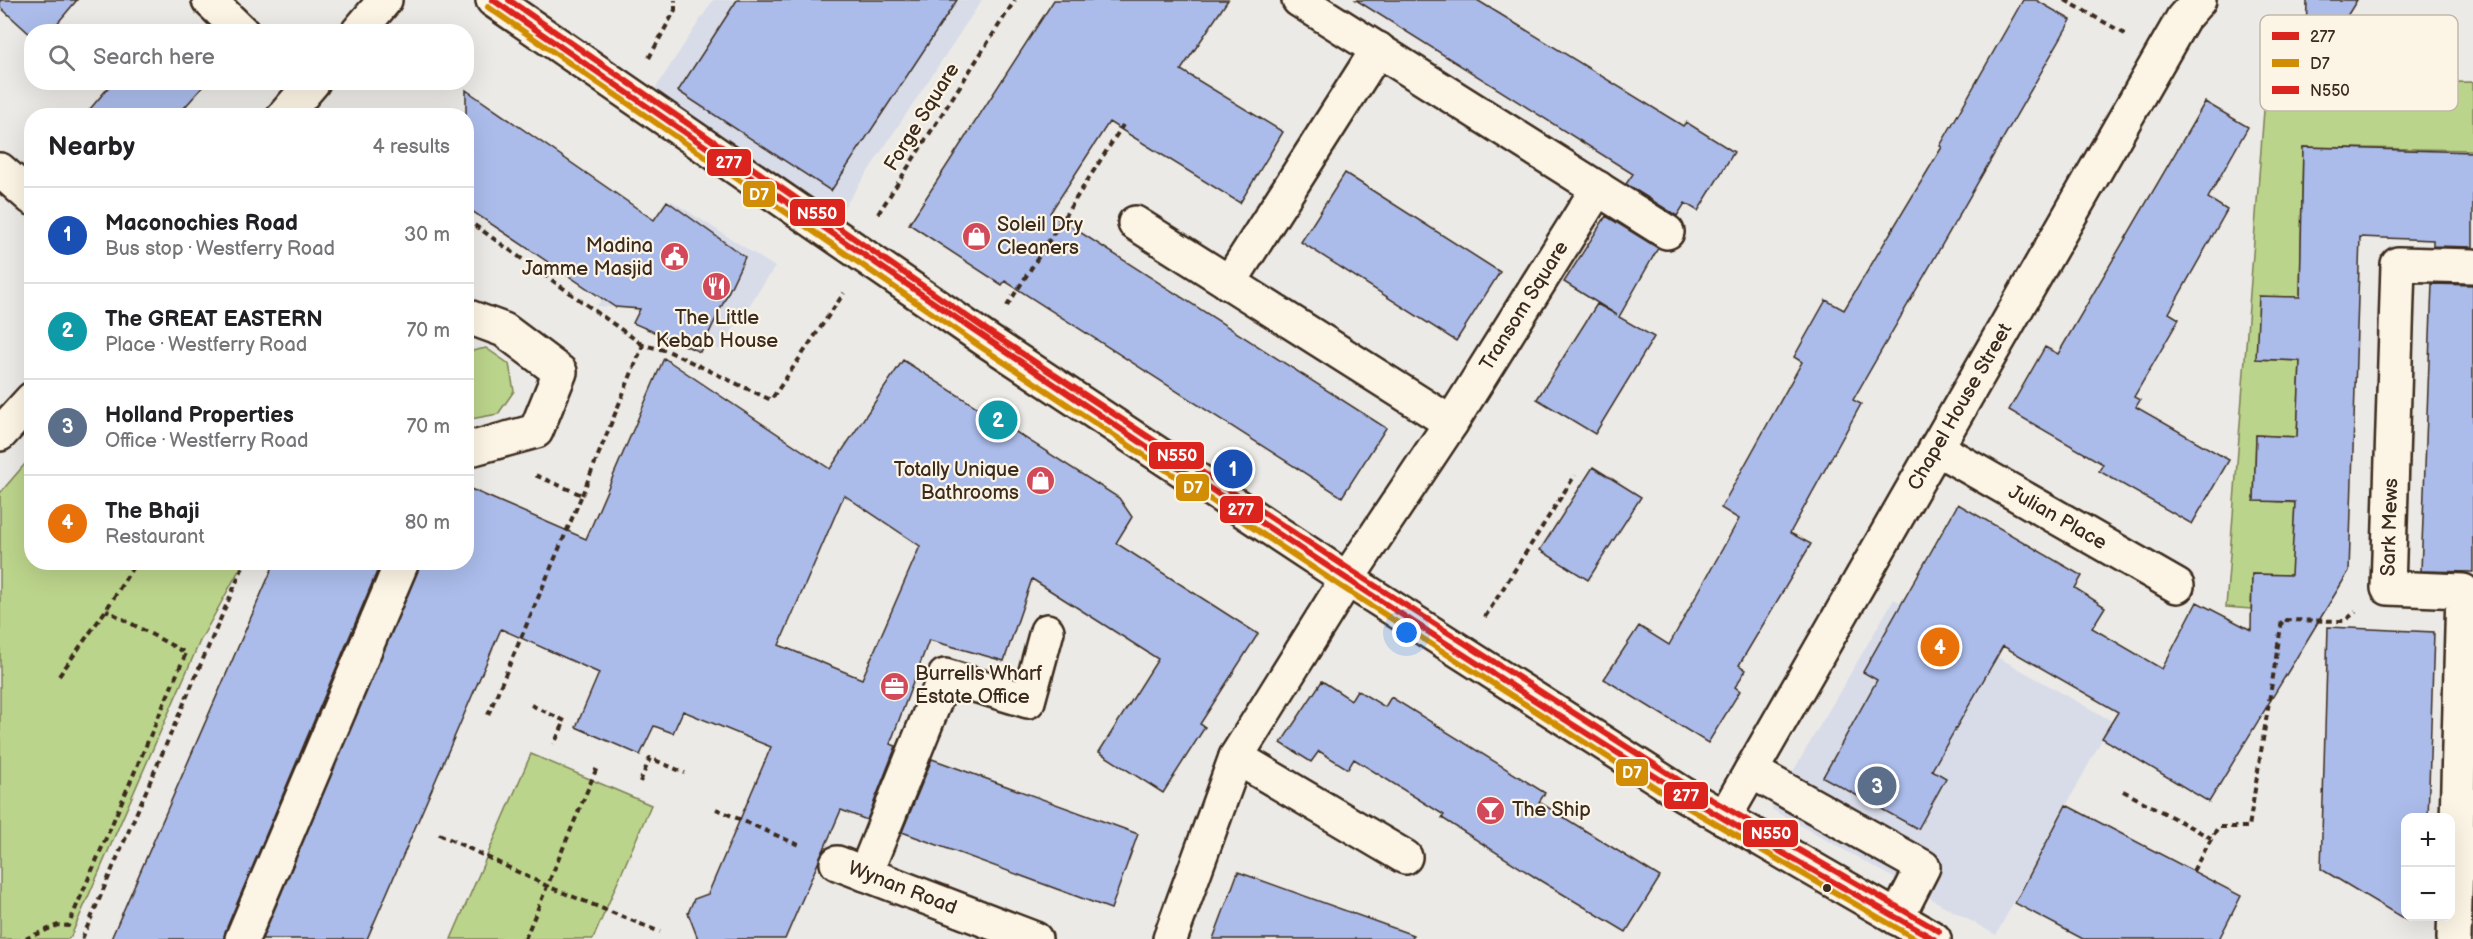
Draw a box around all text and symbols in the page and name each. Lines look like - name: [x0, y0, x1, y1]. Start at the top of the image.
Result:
- legend: [2260, 15, 2458, 111]
- search box: [24, 24, 474, 90]
- text: 277: [2310, 28, 2335, 47]
- icon: search: [45, 41, 78, 74]
- text: Search here: [93, 44, 215, 71]
- text: D7: [2310, 55, 2330, 74]
- street label: Forge Square: [879, 58, 965, 175]
- text: N550: [2310, 82, 2350, 101]
- text: Nearby: [48, 132, 135, 163]
- text: 4 results: [372, 135, 450, 159]
- line badge: 277: [706, 148, 752, 177]
- text: 277: [716, 154, 743, 173]
- line badge: D7: [742, 180, 776, 208]
- text: D7: [749, 186, 769, 205]
- line badge: N550: [789, 198, 846, 227]
- text: N550: [797, 205, 837, 224]
- text: Maconochies Road: [105, 210, 298, 237]
- place label: Soleil Dry Cleaners: [997, 213, 1083, 260]
- shop icon: Soleil Dry Cleaners: [960, 220, 992, 252]
- text: 1: [63, 223, 72, 247]
- text: 30 m: [404, 223, 450, 247]
- place label: Madina Jamme Masjid: [522, 234, 653, 281]
- text: Bus stop · Westferry Road: [105, 237, 335, 261]
- street label: Transom Square: [1475, 237, 1574, 375]
- public building icon: Madina Jamme Masjid: [658, 241, 690, 273]
- restaurant icon: The Little Kebab House: [701, 271, 733, 303]
- text: The GREAT EASTERN: [105, 306, 323, 333]
- place label: The Little Kebab House: [656, 306, 778, 353]
- text: 2: [62, 319, 73, 343]
- text: 70 m: [406, 319, 450, 343]
- street label: Chapel House Street: [1903, 319, 2017, 495]
- text: Place · Westferry Road: [105, 333, 307, 357]
- pin: 2: [978, 398, 1018, 442]
- text: Holland Properties: [105, 402, 294, 429]
- text: 3: [62, 415, 73, 439]
- text: 70 m: [406, 415, 450, 439]
- text: Office · Westferry Road: [105, 429, 308, 453]
- line badge: N550: [1148, 441, 1205, 470]
- pin: 1: [1214, 446, 1252, 492]
- text: N550: [1157, 447, 1197, 466]
- place label: Totally Unique Bathrooms: [894, 458, 1019, 505]
- shop icon: Totally Unique Bathrooms: [1024, 465, 1056, 497]
- line badge: D7: [1175, 473, 1210, 502]
- street label: Sark Mews: [2376, 478, 2403, 577]
- text: D7: [1183, 479, 1203, 498]
- street label: Julian Place: [2004, 480, 2111, 555]
- line badge: 277: [1219, 495, 1264, 524]
- text: The Bhaji: [105, 498, 200, 525]
- text: 277: [1228, 501, 1255, 520]
- text: 4: [62, 511, 73, 535]
- text: 80 m: [405, 511, 450, 535]
- text: Restaurant: [105, 525, 205, 549]
- your location: [1392, 618, 1421, 647]
- pin: 4: [1920, 624, 1960, 670]
- place label: Burrells Wharf Estate Office: [915, 662, 1042, 709]
- office icon: Burrells Wharf Estate Office: [878, 670, 910, 702]
- line badge: D7: [1615, 758, 1649, 787]
- text: D7: [1622, 764, 1642, 783]
- pin: 3: [1858, 764, 1896, 808]
- line badge: 277: [1663, 781, 1709, 810]
- text: 277: [1673, 787, 1700, 806]
- bar icon: The Ship: [1475, 794, 1507, 826]
- place label: The Ship: [1512, 798, 1591, 822]
- map controls: [2401, 813, 2455, 921]
- button: +: [2401, 813, 2455, 867]
- line badge: N550: [1742, 819, 1799, 848]
- text: N550: [1751, 825, 1791, 844]
- street label: Wynan Road: [844, 856, 960, 920]
- button: −: [2401, 867, 2455, 921]
- unlabelled marker: [1821, 882, 1833, 894]

